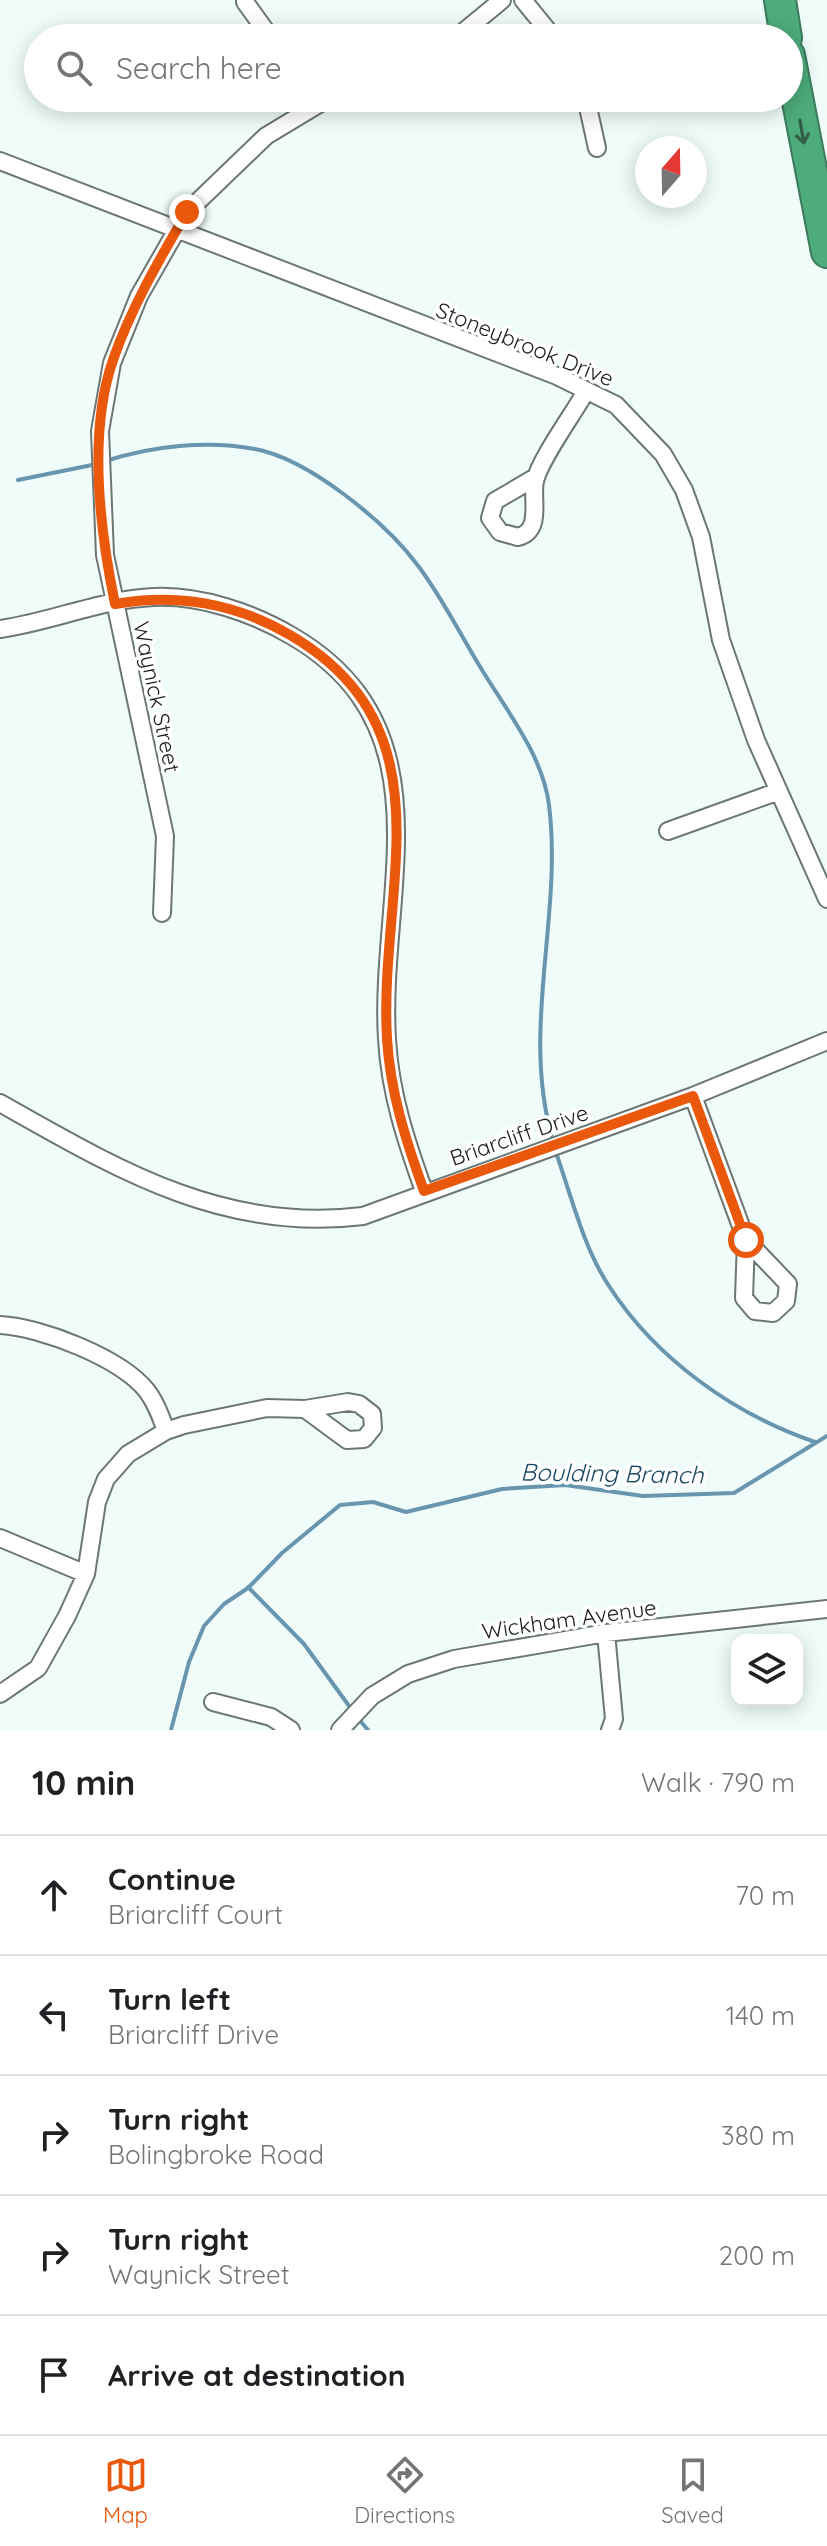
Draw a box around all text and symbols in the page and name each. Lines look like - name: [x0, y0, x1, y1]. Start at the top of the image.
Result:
- search box: [24, 24, 803, 112]
- icon: search: [52, 46, 96, 90]
- text: Search here: [116, 49, 282, 87]
- one-way arrow: [796, 118, 811, 144]
- north arrow: [635, 136, 707, 208]
- route end: [169, 194, 205, 230]
- street label: Stoneybrook Drive: [432, 296, 618, 392]
- street label: Waynick Street: [127, 619, 187, 775]
- street label: Briarcliff Drive: [446, 1098, 592, 1172]
- route start: [728, 1222, 764, 1258]
- water label: Boulding Branch: [520, 1456, 704, 1490]
- street label: Wickham Avenue: [480, 1593, 658, 1645]
- map controls: [731, 1634, 803, 1706]
- button: layers: [731, 1634, 803, 1706]
- text: 10 min: [32, 1761, 135, 1804]
- text: Walk · 790 m: [641, 1766, 795, 1799]
- text: Continue: [108, 1860, 236, 1898]
- icon: ahead: [32, 1873, 76, 1917]
- text: 70 m: [735, 1879, 795, 1912]
- text: Briarcliff Court: [108, 1898, 283, 1931]
- text: Turn left: [108, 1980, 231, 2018]
- icon: left: [32, 1993, 76, 2037]
- text: 140 m: [726, 1999, 795, 2032]
- text: Briarcliff Drive: [108, 2018, 279, 2051]
- text: Turn right: [108, 2100, 249, 2138]
- icon: right: [32, 2113, 76, 2157]
- text: 380 m: [721, 2119, 795, 2152]
- text: Bolingbroke Road: [108, 2138, 324, 2171]
- text: Turn right: [108, 2220, 249, 2258]
- icon: right: [32, 2233, 76, 2277]
- text: 200 m: [719, 2239, 795, 2272]
- text: Waynick Street: [108, 2258, 290, 2291]
- icon: arrive: [32, 2353, 76, 2397]
- text: Arrive at destination: [108, 2356, 406, 2394]
- tab: Map: [103, 2453, 148, 2529]
- tab: Directions: [354, 2453, 455, 2529]
- tab: Saved: [661, 2453, 724, 2529]

